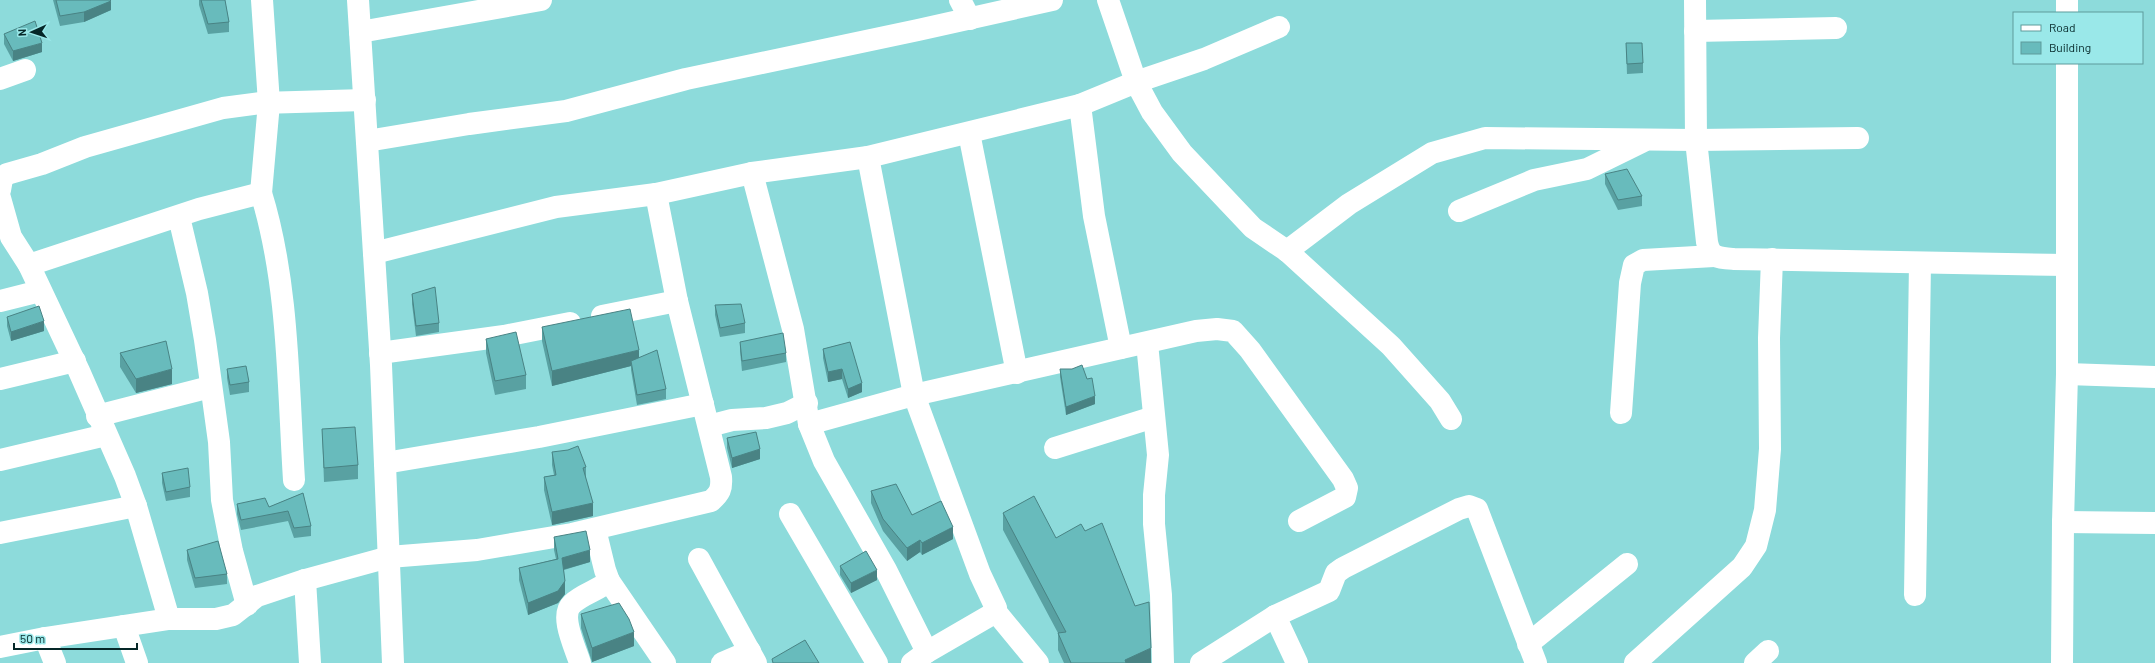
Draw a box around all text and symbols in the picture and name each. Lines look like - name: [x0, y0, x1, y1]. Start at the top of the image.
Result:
- north arrow: [12, 12, 52, 52]
- legend: [2013, 12, 2143, 64]
- text: Road: [2049, 20, 2076, 34]
- text: N: [15, 29, 28, 37]
- text: Building: [2049, 40, 2091, 54]
- scale bar: [14, 625, 137, 651]
- text: 50 m: [20, 631, 45, 645]

